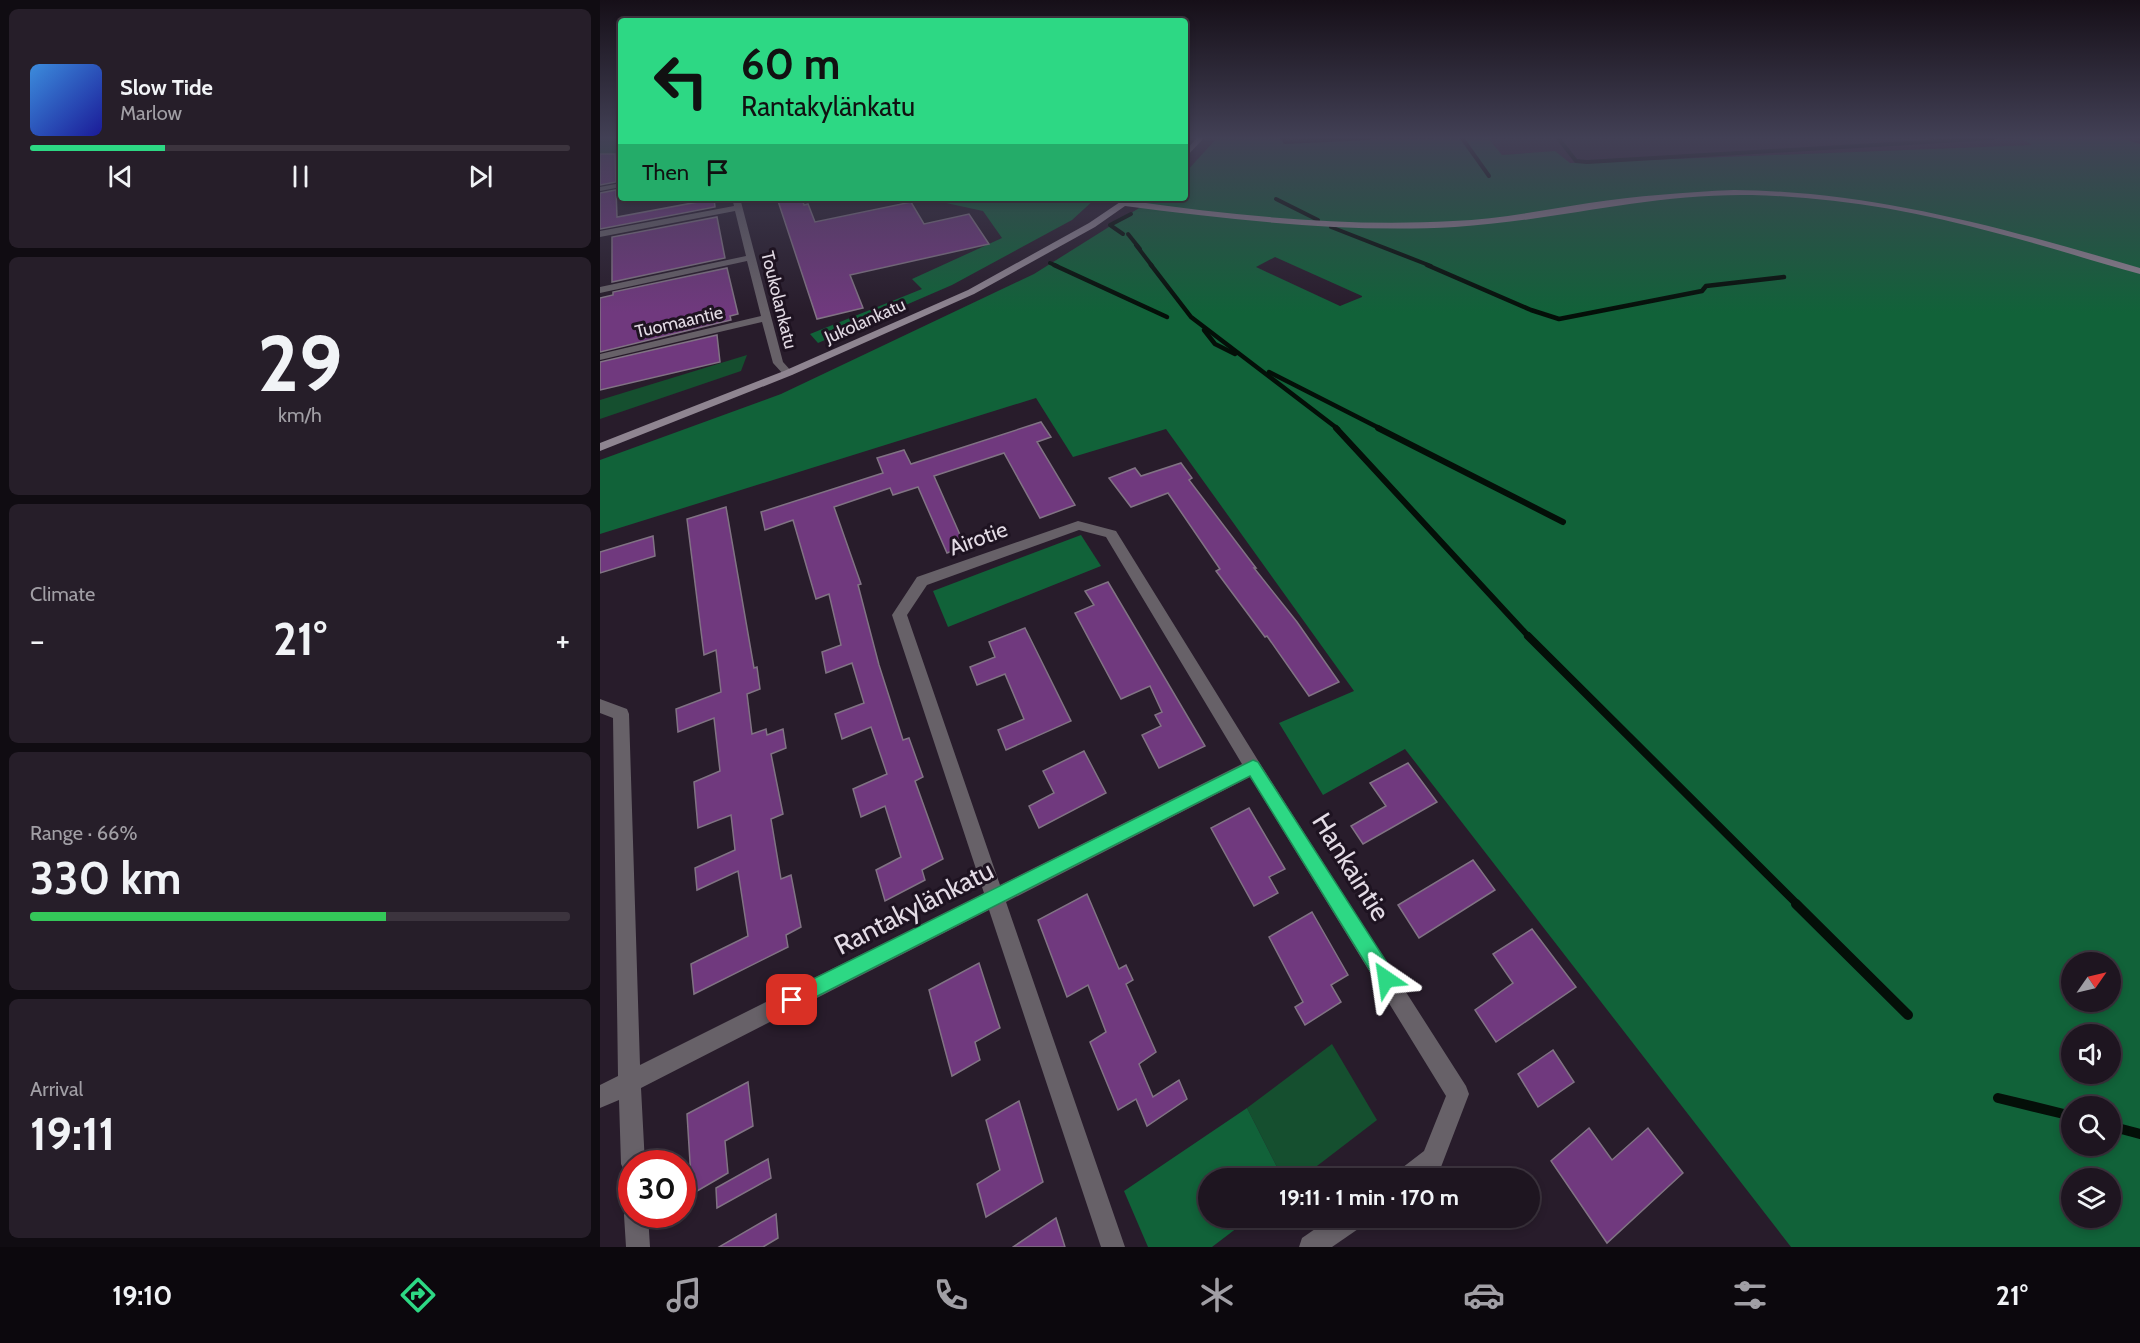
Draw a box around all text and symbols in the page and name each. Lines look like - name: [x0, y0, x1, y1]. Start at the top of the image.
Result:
- text: 60 m: [741, 38, 840, 90]
- icon: left: [642, 42, 720, 120]
- text: Slow Tide: [120, 74, 213, 101]
- text: Rantakylänkatu: [741, 90, 915, 123]
- text: Marlow: [120, 101, 182, 125]
- icon: arrive: [701, 156, 734, 189]
- text: Then: [642, 159, 689, 186]
- icon: previous: [104, 160, 137, 193]
- icon: pause: [284, 160, 317, 193]
- icon: next: [464, 160, 497, 193]
- street label: Toukolankatu: [756, 249, 802, 351]
- street label: Jukolankatu: [820, 293, 909, 349]
- street label: Tuomaantie: [633, 301, 725, 343]
- text: 29: [257, 316, 343, 411]
- text: km/h: [278, 403, 322, 427]
- street label: Airotie: [945, 515, 1011, 561]
- text: Climate: [30, 582, 95, 606]
- text: 21°: [273, 612, 327, 666]
- text: −: [30, 620, 45, 660]
- text: +: [555, 620, 570, 660]
- street label: Hankaintie: [1305, 807, 1398, 927]
- text: Range · 66%: [30, 821, 137, 845]
- text: 330 km: [30, 851, 181, 905]
- street label: Rantakylänkatu: [829, 853, 999, 962]
- position arrow: [1354, 947, 1418, 1011]
- north arrow: [2061, 952, 2121, 1012]
- map controls: [2061, 952, 2121, 1228]
- pin: [766, 974, 817, 1025]
- icon: arrive: [775, 983, 808, 1016]
- button: sound: [2061, 1024, 2121, 1084]
- text: Arrival: [30, 1077, 83, 1101]
- button: search: [2061, 1096, 2121, 1156]
- text: 19:11: [30, 1107, 115, 1161]
- speed limit sign: 30: [618, 1150, 696, 1228]
- button: layers: [2061, 1168, 2121, 1228]
- text: 19:11 · 1 min · 170 m: [1279, 1184, 1459, 1211]
- icon: directions: [397, 1274, 439, 1316]
- icon: music: [663, 1274, 705, 1316]
- icon: phone: [930, 1274, 972, 1316]
- icon: climate: [1196, 1274, 1238, 1316]
- icon: car: [1463, 1274, 1505, 1316]
- icon: filters: [1729, 1274, 1771, 1316]
- text: 19:10: [112, 1279, 172, 1312]
- text: 21°: [1996, 1279, 2028, 1312]

